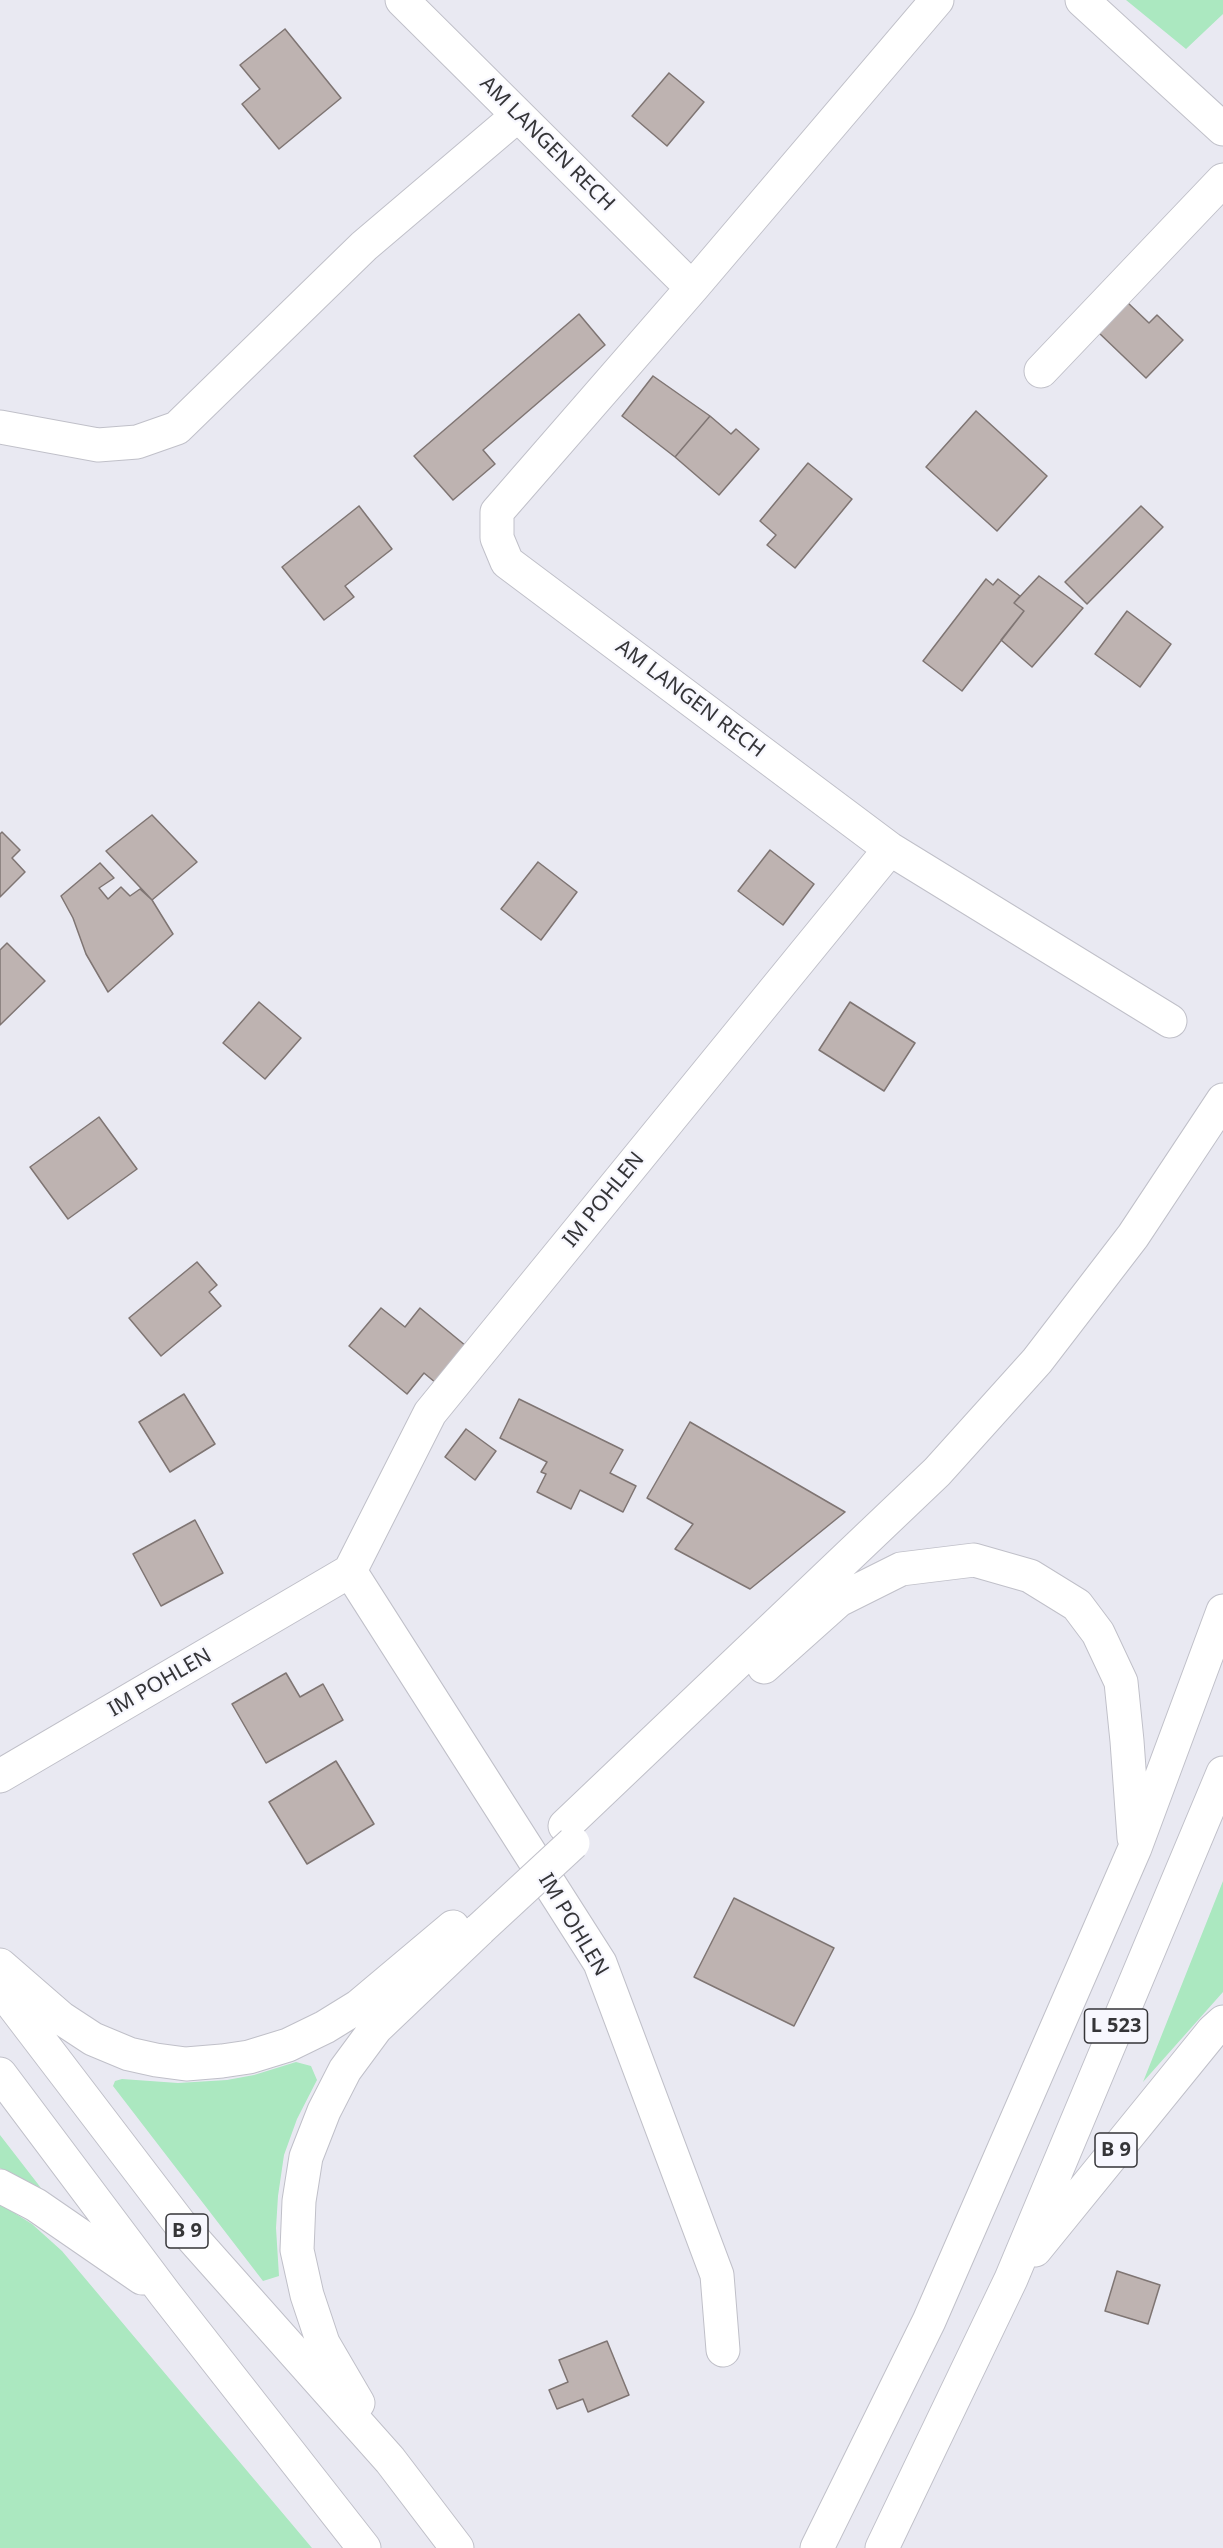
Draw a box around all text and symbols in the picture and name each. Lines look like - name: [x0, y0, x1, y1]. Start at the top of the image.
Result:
- street label: AM LANGEN RECH: [474, 71, 620, 217]
- street label: AM LANGEN RECH: [610, 635, 770, 763]
- street label: IM POHLEN: [558, 1147, 650, 1253]
- street label: IM POHLEN: [104, 1643, 216, 1723]
- street label: IM POHLEN: [533, 1869, 613, 1981]
- road number: L 523: [1084, 2009, 1148, 2043]
- road number: B 9: [1095, 2133, 1137, 2167]
- road number: B 9: [166, 2214, 208, 2248]

